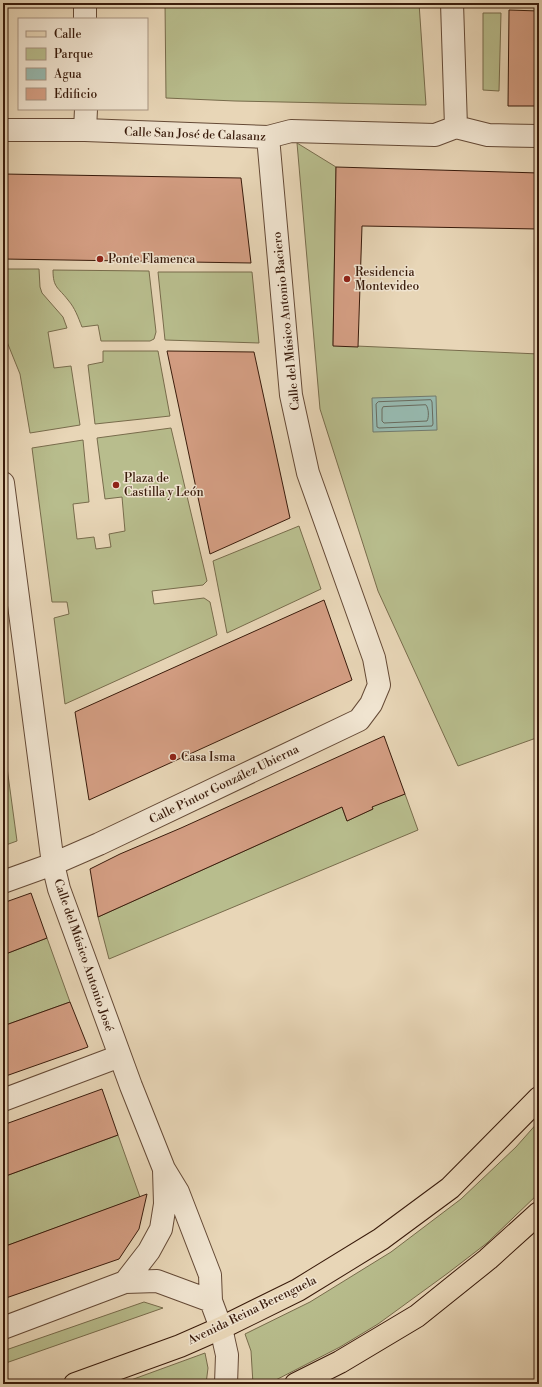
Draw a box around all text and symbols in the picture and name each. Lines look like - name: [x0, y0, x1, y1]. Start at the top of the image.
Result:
- legend: [18, 18, 148, 110]
- text: Calle: [54, 27, 81, 42]
- text: Parque: [54, 47, 93, 62]
- text: Agua: [53, 67, 83, 82]
- text: Edificio: [54, 87, 97, 102]
- street label: Calle San José de Calasanz: [124, 125, 266, 144]
- street label: Calle del Músico Antonio Baciero: [270, 231, 303, 411]
- place label: Ponte Flamenca: [108, 252, 196, 267]
- marker: Ponte Flamenca: [95, 254, 105, 264]
- place label: Residencia Montevideo: [355, 265, 419, 294]
- marker: Residencia Montevideo: [342, 274, 352, 284]
- place label: Plaza de Castilla y León: [124, 471, 204, 500]
- marker: Plaza de Castilla y León: [111, 480, 121, 490]
- street label: Calle Pintor González Ubierna: [147, 741, 302, 827]
- place label: Casa Isma: [181, 750, 236, 765]
- marker: Casa Isma: [168, 752, 178, 762]
- street label: Calle del Músico Antonio José: [50, 877, 117, 1034]
- street label: Avenida Reina Berenguela: [184, 1272, 320, 1349]

